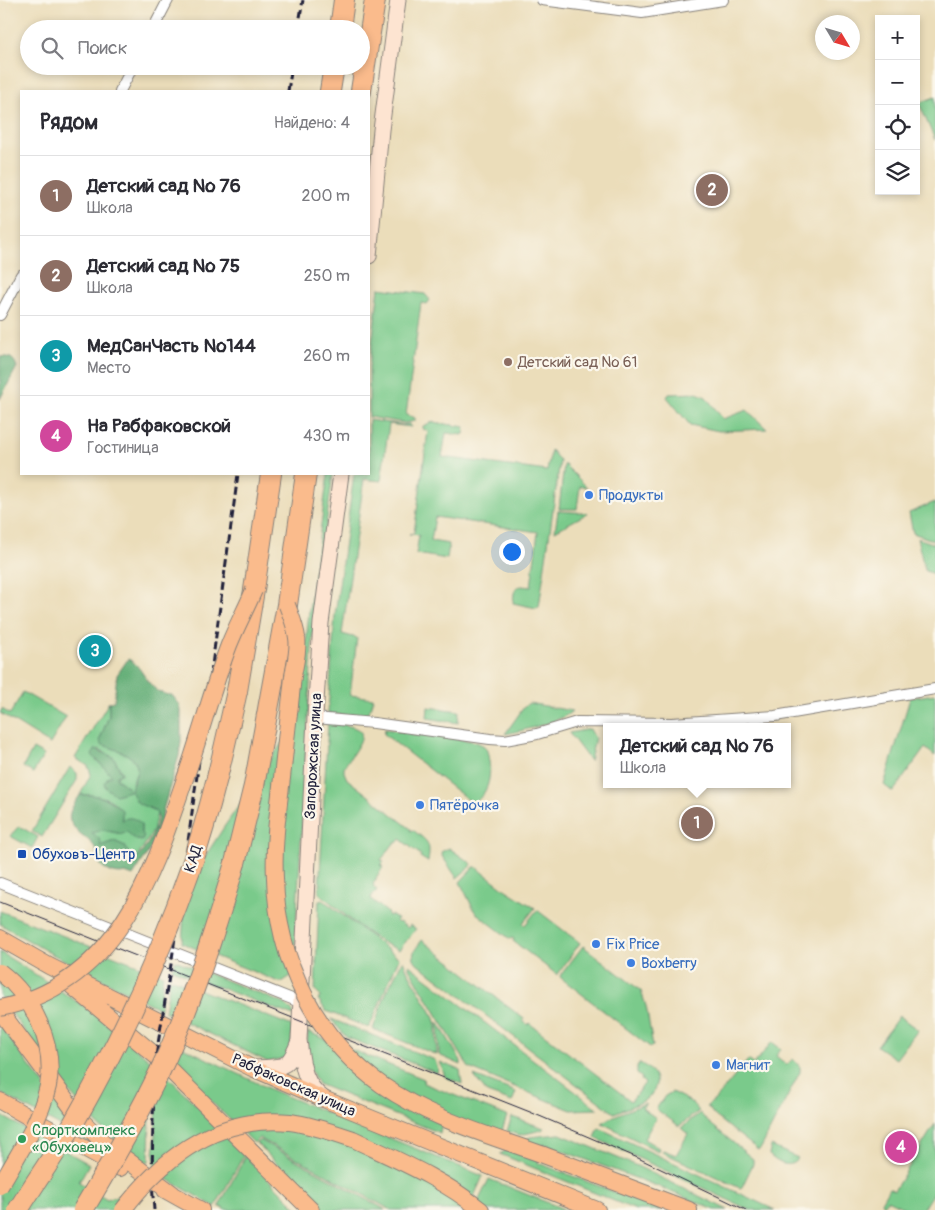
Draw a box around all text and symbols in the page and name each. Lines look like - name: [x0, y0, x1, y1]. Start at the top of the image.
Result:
- north arrow: [815, 15, 860, 60]
- map controls: [875, 15, 920, 195]
- button: +: [875, 15, 920, 60]
- search box: [20, 20, 370, 75]
- icon: search: [38, 34, 66, 62]
- text: Поиск: [78, 36, 128, 60]
- button: −: [875, 60, 920, 105]
- button: locate: [875, 105, 920, 150]
- text: Рядом: [40, 109, 98, 136]
- text: Найдено: 4: [274, 113, 350, 133]
- button: layers: [875, 150, 920, 195]
- pin: 2: [696, 171, 728, 209]
- text: Детский сад № 76: [87, 174, 241, 198]
- text: 1: [53, 186, 59, 206]
- text: 200 m: [302, 186, 350, 206]
- text: Школа: [87, 198, 133, 218]
- text: Детский сад № 75: [87, 254, 240, 278]
- text: 2: [52, 266, 60, 286]
- text: 250 m: [304, 266, 350, 286]
- text: Школа: [87, 278, 133, 298]
- text: МедСанЧасть №144: [87, 334, 256, 358]
- text: 3: [52, 346, 60, 366]
- text: 260 m: [303, 346, 350, 366]
- place label: Детский сад № 61: [517, 353, 637, 372]
- marker: Детский сад № 61: [502, 356, 514, 368]
- text: Место: [87, 358, 131, 378]
- text: На Рабфаковской: [87, 414, 231, 438]
- text: 4: [51, 426, 61, 446]
- text: 430 m: [303, 426, 350, 446]
- text: Гостиница: [87, 438, 159, 458]
- place label: Продукты: [599, 486, 663, 505]
- marker: Продукты: [583, 489, 595, 501]
- your location: [499, 539, 525, 565]
- pin: 3: [79, 632, 111, 670]
- street label: Запорожская улица: [301, 692, 326, 820]
- popup: [603, 723, 791, 788]
- text: Детский сад № 76: [620, 734, 774, 758]
- text: Школа: [620, 758, 666, 778]
- place label: Пятёрочка: [430, 796, 499, 815]
- marker: Пятёрочка: [414, 799, 426, 811]
- pin: 1: [681, 804, 713, 842]
- street label: КАД: [180, 842, 207, 875]
- place label: Обуховъ-Центр: [32, 845, 135, 864]
- marker: Обуховъ-Центр: [16, 848, 28, 860]
- place label: Fix Price: [606, 935, 660, 954]
- marker: Fix Price: [590, 938, 602, 950]
- place label: Boxberry: [641, 954, 697, 973]
- marker: Boxberry: [625, 957, 637, 969]
- street label: Рабфаковская улица: [229, 1050, 359, 1121]
- place label: Магнит: [726, 1056, 771, 1075]
- marker: Магнит: [710, 1059, 722, 1071]
- place label: Спорткомплекс «Обуховец»: [32, 1121, 136, 1157]
- pin: 4: [885, 1128, 917, 1166]
- marker: Спорткомплекс «Обуховец»: [16, 1133, 28, 1145]

